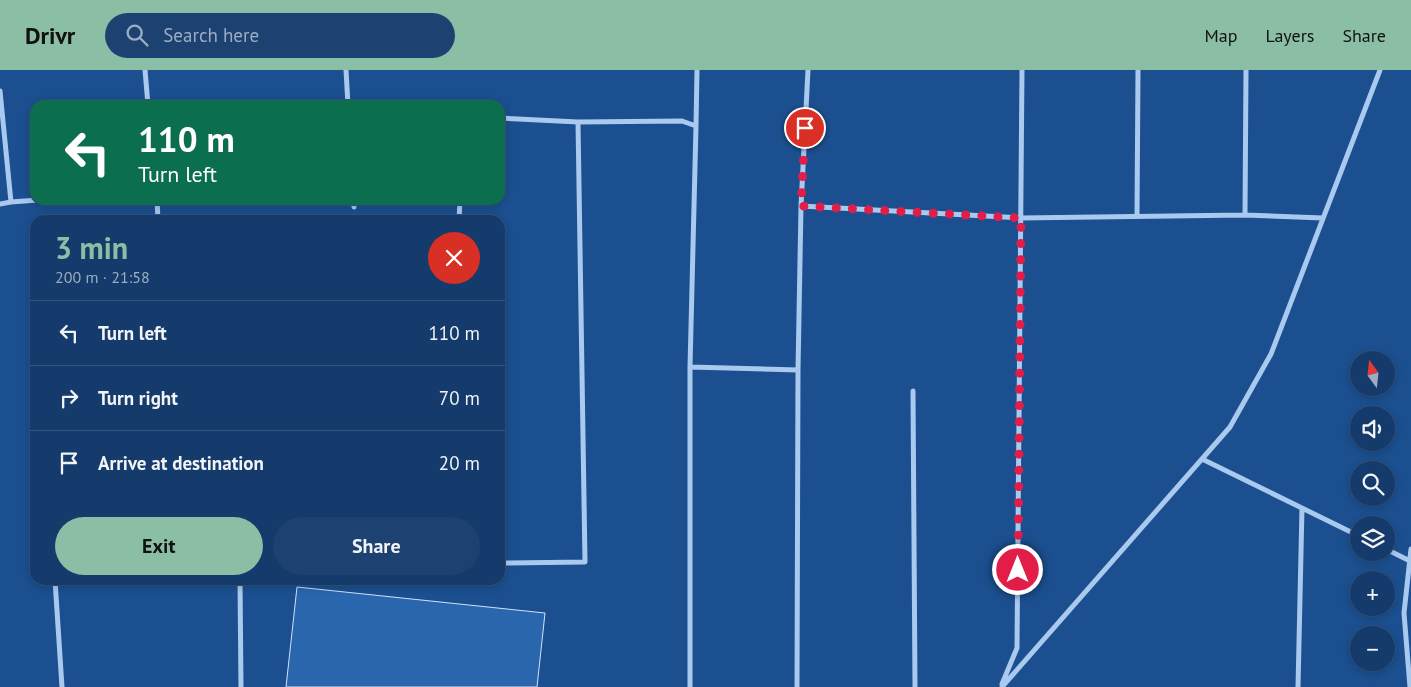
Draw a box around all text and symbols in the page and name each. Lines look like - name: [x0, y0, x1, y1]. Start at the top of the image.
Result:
- search box: [105, 13, 455, 58]
- text: Drivr: [25, 20, 75, 51]
- icon: search: [123, 21, 151, 49]
- text: Search here: [163, 23, 259, 47]
- text: Map: [1205, 24, 1237, 47]
- text: Layers: [1265, 24, 1314, 47]
- text: Share: [1342, 24, 1386, 47]
- pin: [784, 107, 826, 149]
- icon: arrive: [791, 114, 819, 142]
- text: 110 m: [138, 116, 235, 162]
- icon: left: [55, 120, 120, 185]
- text: Turn left: [138, 160, 217, 188]
- text: 3 min: [55, 228, 128, 267]
- button: close: [428, 232, 480, 284]
- text: 200 m · 21:58: [55, 267, 150, 287]
- icon: left: [55, 319, 83, 347]
- text: Turn left: [98, 321, 167, 345]
- text: 110 m: [428, 321, 480, 345]
- north arrow: [1350, 351, 1395, 396]
- map controls: [1350, 351, 1395, 671]
- icon: right: [55, 384, 83, 412]
- text: Turn right: [98, 386, 178, 410]
- text: 70 m: [439, 386, 480, 410]
- button: sound: [1350, 406, 1395, 451]
- icon: arrive: [55, 449, 83, 477]
- text: Arrive at destination: [98, 451, 264, 475]
- text: 20 m: [439, 451, 480, 475]
- button: search: [1350, 461, 1395, 506]
- button: layers: [1350, 516, 1395, 561]
- button: Exit: [55, 517, 263, 575]
- button: Share: [273, 517, 480, 575]
- position arrow: [991, 543, 1043, 595]
- button: +: [1350, 571, 1395, 616]
- button: −: [1350, 626, 1395, 671]

